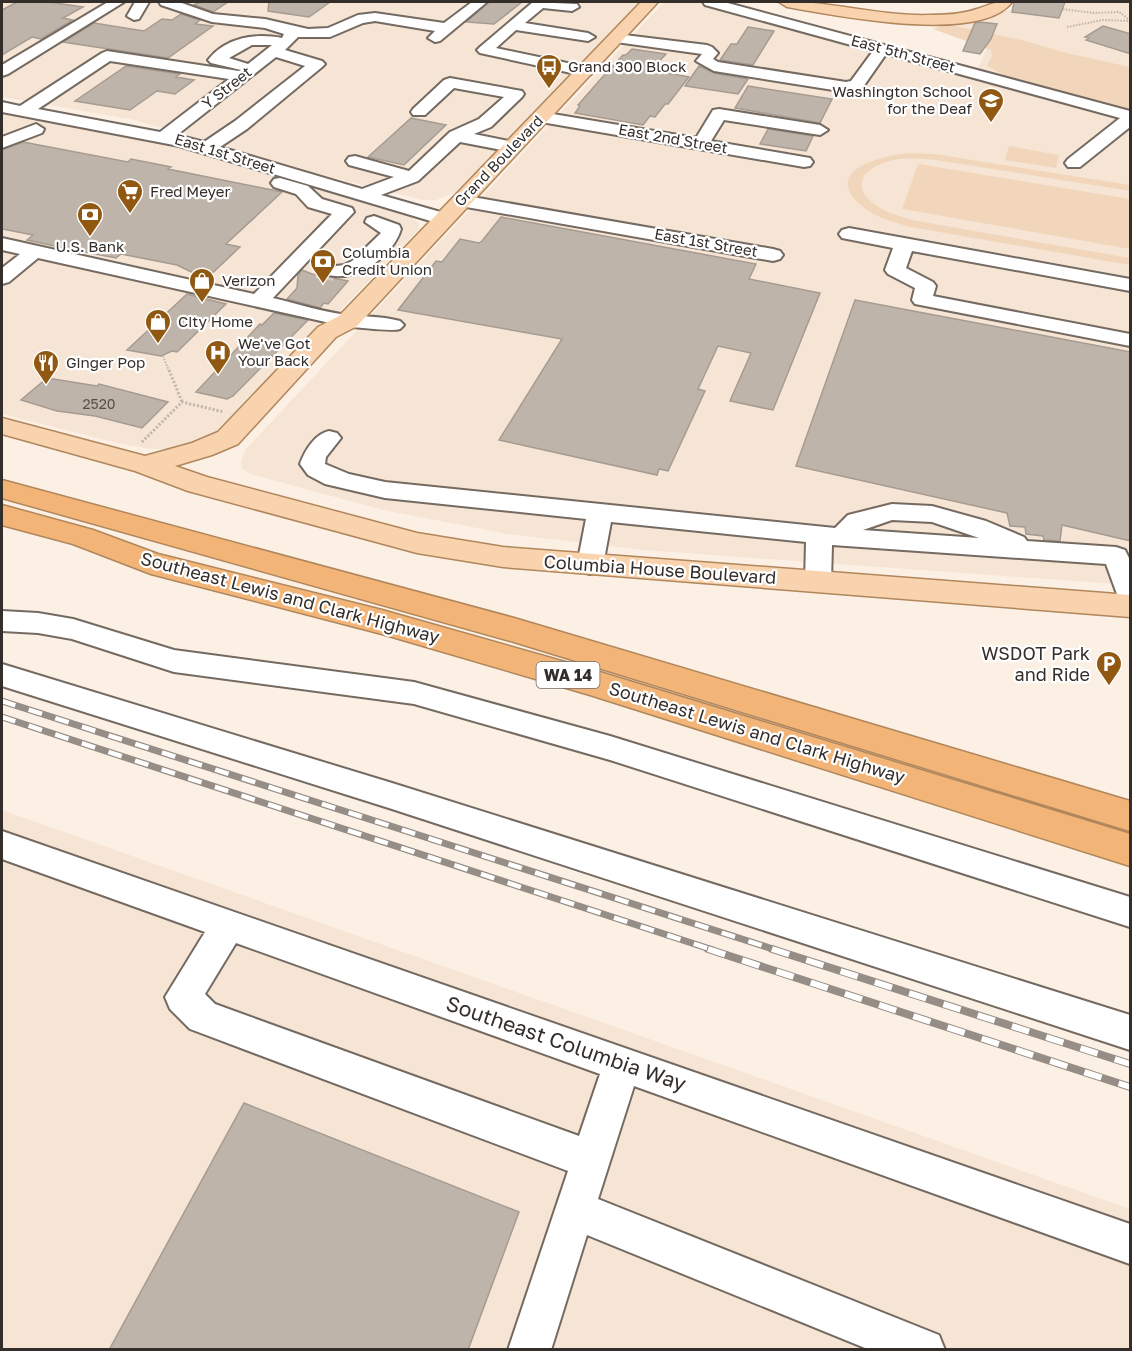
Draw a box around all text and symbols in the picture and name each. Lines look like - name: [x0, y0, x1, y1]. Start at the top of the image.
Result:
- street label: East 5th Street: [849, 30, 957, 76]
- bus stop icon: Grand 300 Block: [534, 52, 564, 90]
- place label: Grand 300 Block: [568, 57, 687, 75]
- street label: Y Street: [198, 62, 255, 112]
- place label: Washington School for the Deaf: [832, 82, 973, 117]
- school or university icon: Washington School for the Deaf: [976, 86, 1006, 124]
- street label: Grand Boulevard: [450, 111, 546, 210]
- street label: East 2nd Street: [617, 120, 729, 156]
- street label: East 1st Street: [173, 129, 278, 177]
- supermarket icon: Fred Meyer: [115, 177, 145, 215]
- place label: Fred Meyer: [150, 182, 230, 200]
- bank icon: U.S. Bank: [75, 200, 105, 238]
- street label: East 1st Street: [653, 224, 759, 260]
- place label: U.S. Bank: [56, 237, 125, 255]
- place label: Columbia Credit Union: [342, 243, 432, 278]
- bank icon: Columbia Credit Union: [308, 247, 338, 285]
- shop icon: Verizon: [187, 266, 217, 304]
- place label: Verizon: [222, 271, 276, 289]
- shop icon: City Home: [143, 307, 173, 345]
- place label: City Home: [178, 312, 253, 330]
- place label: We've Got Your Back: [238, 334, 310, 369]
- hospital icon: We've Got Your Back: [203, 338, 233, 376]
- restaurant icon: Ginger Pop: [31, 348, 61, 386]
- place label: Ginger Pop: [66, 353, 145, 371]
- house number: 2520: [82, 395, 116, 412]
- street label: Southeast Lewis and Clark Highway: [138, 547, 442, 648]
- street label: Columbia House Boulevard: [543, 550, 777, 588]
- place label: WSDOT Park and Ride: [981, 642, 1090, 685]
- parking icon: WSDOT Park and Ride: [1094, 649, 1124, 687]
- road number: WA 14: [536, 662, 600, 688]
- street label: Southeast Lewis and Clark Highway: [607, 676, 908, 788]
- street label: Southeast Columbia Way: [443, 990, 690, 1096]

